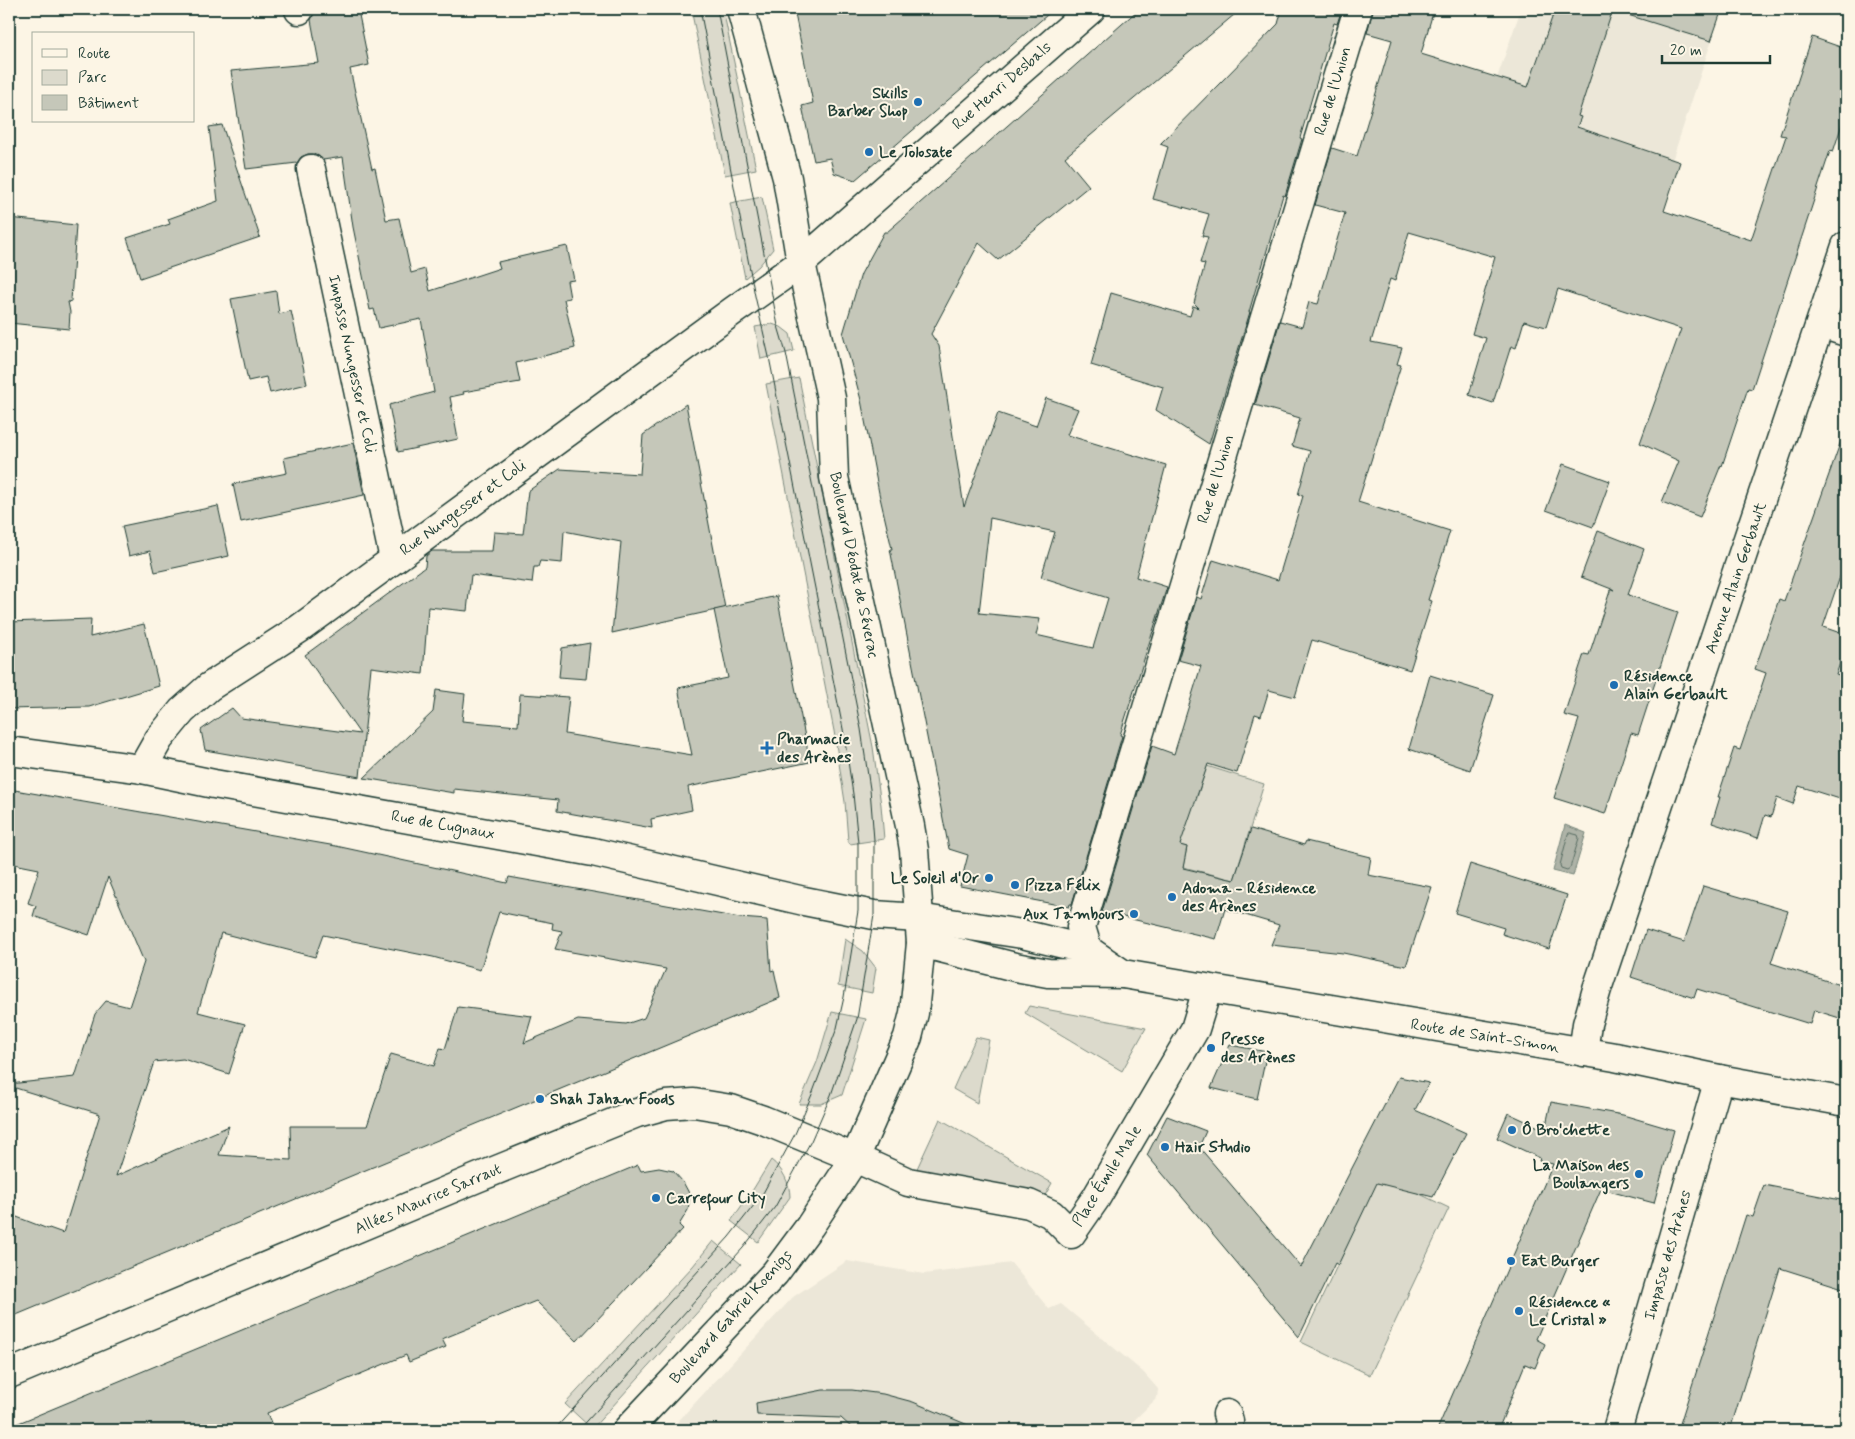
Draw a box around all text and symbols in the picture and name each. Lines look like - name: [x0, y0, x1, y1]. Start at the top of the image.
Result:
- legend: [32, 32, 195, 122]
- scale bar: [1662, 32, 1770, 64]
- street label: Rue Henri Desbals: [948, 37, 1056, 135]
- text: 20 m: [1670, 41, 1702, 61]
- text: Route: [78, 44, 111, 64]
- street label: Rue de l'Union: [1310, 44, 1356, 138]
- text: Parc: [78, 68, 106, 88]
- place label: Skills Barber Shop: [828, 83, 908, 122]
- text: Bâtiment: [78, 94, 139, 114]
- marker: Skills Barber Shop: [912, 96, 924, 108]
- place label: Le Tolosate: [879, 142, 952, 163]
- marker: Le Tolosate: [863, 146, 875, 158]
- street label: Impasse Nungesser et Coli: [323, 273, 381, 455]
- street label: Rue de l'Union: [1193, 432, 1239, 526]
- street label: Rue Nungesser et Coli: [396, 455, 531, 562]
- street label: Boulevard Déodat de Séverac: [824, 470, 884, 660]
- street label: Avenue Alain Gerbault: [1700, 499, 1772, 657]
- place label: Résidence Alain Gerbault: [1624, 666, 1728, 705]
- marker: Résidence Alain Gerbault: [1608, 679, 1620, 691]
- place label: Pharmacie des Arènes: [777, 729, 851, 768]
- marker: Pharmacie des Arènes: [761, 742, 773, 754]
- street label: Rue de Cugnaux: [389, 806, 496, 845]
- place label: Le Soleil d'Or: [891, 868, 979, 889]
- marker: Le Soleil d'Or: [983, 872, 995, 884]
- place label: Pizza Félix: [1025, 875, 1101, 896]
- place label: Adoma - Résidence des Arènes: [1182, 878, 1316, 917]
- marker: Pizza Félix: [1009, 879, 1021, 891]
- marker: Adoma - Résidence des Arènes: [1166, 891, 1178, 903]
- place label: Aux Tambours: [1023, 904, 1125, 925]
- marker: Aux Tambours: [1128, 908, 1140, 920]
- street label: Route de Saint-Simon: [1409, 1014, 1561, 1058]
- place label: Presse des Arènes: [1221, 1029, 1295, 1068]
- marker: Presse des Arènes: [1205, 1042, 1217, 1054]
- place label: Shah Jahan Foods: [550, 1089, 675, 1110]
- marker: Shah Jahan Foods: [534, 1093, 546, 1105]
- place label: Ô Bro'chette: [1522, 1120, 1610, 1141]
- street label: Place Émile Male: [1067, 1121, 1147, 1231]
- marker: Ô Bro'chette: [1506, 1124, 1518, 1136]
- place label: Hair Studio: [1175, 1137, 1251, 1158]
- marker: Hair Studio: [1159, 1141, 1171, 1153]
- place label: La Maison des Boulangers: [1533, 1155, 1630, 1195]
- street label: Allées Maurice Sarraut: [351, 1159, 505, 1239]
- marker: La Maison des Boulangers: [1633, 1168, 1645, 1180]
- place label: Carrefour City: [666, 1188, 766, 1211]
- street label: Impasse des Arènes: [1639, 1188, 1697, 1322]
- marker: Carrefour City: [650, 1192, 662, 1204]
- street label: Boulevard Gabriel Koenigs: [665, 1245, 798, 1389]
- place label: Eat Burger: [1521, 1251, 1600, 1273]
- marker: Eat Burger: [1505, 1255, 1517, 1267]
- place label: Résidence « Le Cristal »: [1529, 1292, 1610, 1331]
- marker: Résidence « Le Cristal »: [1513, 1305, 1525, 1317]

